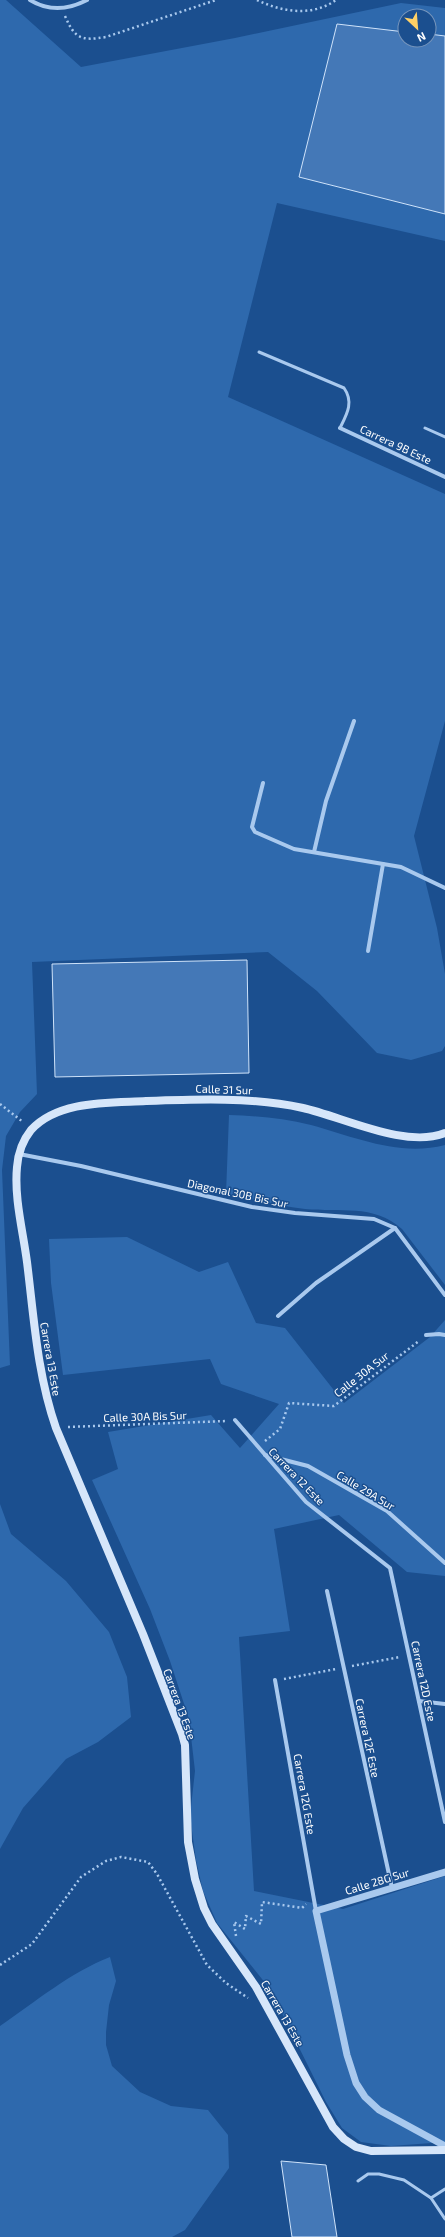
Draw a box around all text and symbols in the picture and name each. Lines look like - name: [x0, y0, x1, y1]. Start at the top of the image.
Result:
- north arrow: [397, 8, 437, 48]
- text: N: [415, 30, 428, 45]
- street label: Carrera 9B Este: [358, 422, 434, 466]
- street label: Calle 31 Sur: [195, 1082, 253, 1097]
- street label: Diagonal 30B Bis Sur: [186, 1176, 290, 1210]
- street label: Carrera 13 Este: [38, 1321, 64, 1397]
- street label: Calle 30A Sur: [331, 1348, 391, 1399]
- street label: Calle 30A Bis Sur: [103, 1408, 187, 1424]
- street label: Carrera 12 Este: [266, 1445, 328, 1507]
- street label: Calle 29A Sur: [335, 1468, 398, 1513]
- street label: Carrera 12D Este: [409, 1640, 439, 1723]
- street label: Carrera 13 Este: [161, 1667, 199, 1741]
- street label: Carrera 12F Este: [353, 1697, 383, 1779]
- street label: Carrera 12G Este: [292, 1753, 318, 1835]
- street label: Calle 28G Sur: [343, 1865, 411, 1897]
- street label: Carrera 13 Este: [259, 1977, 307, 2049]

